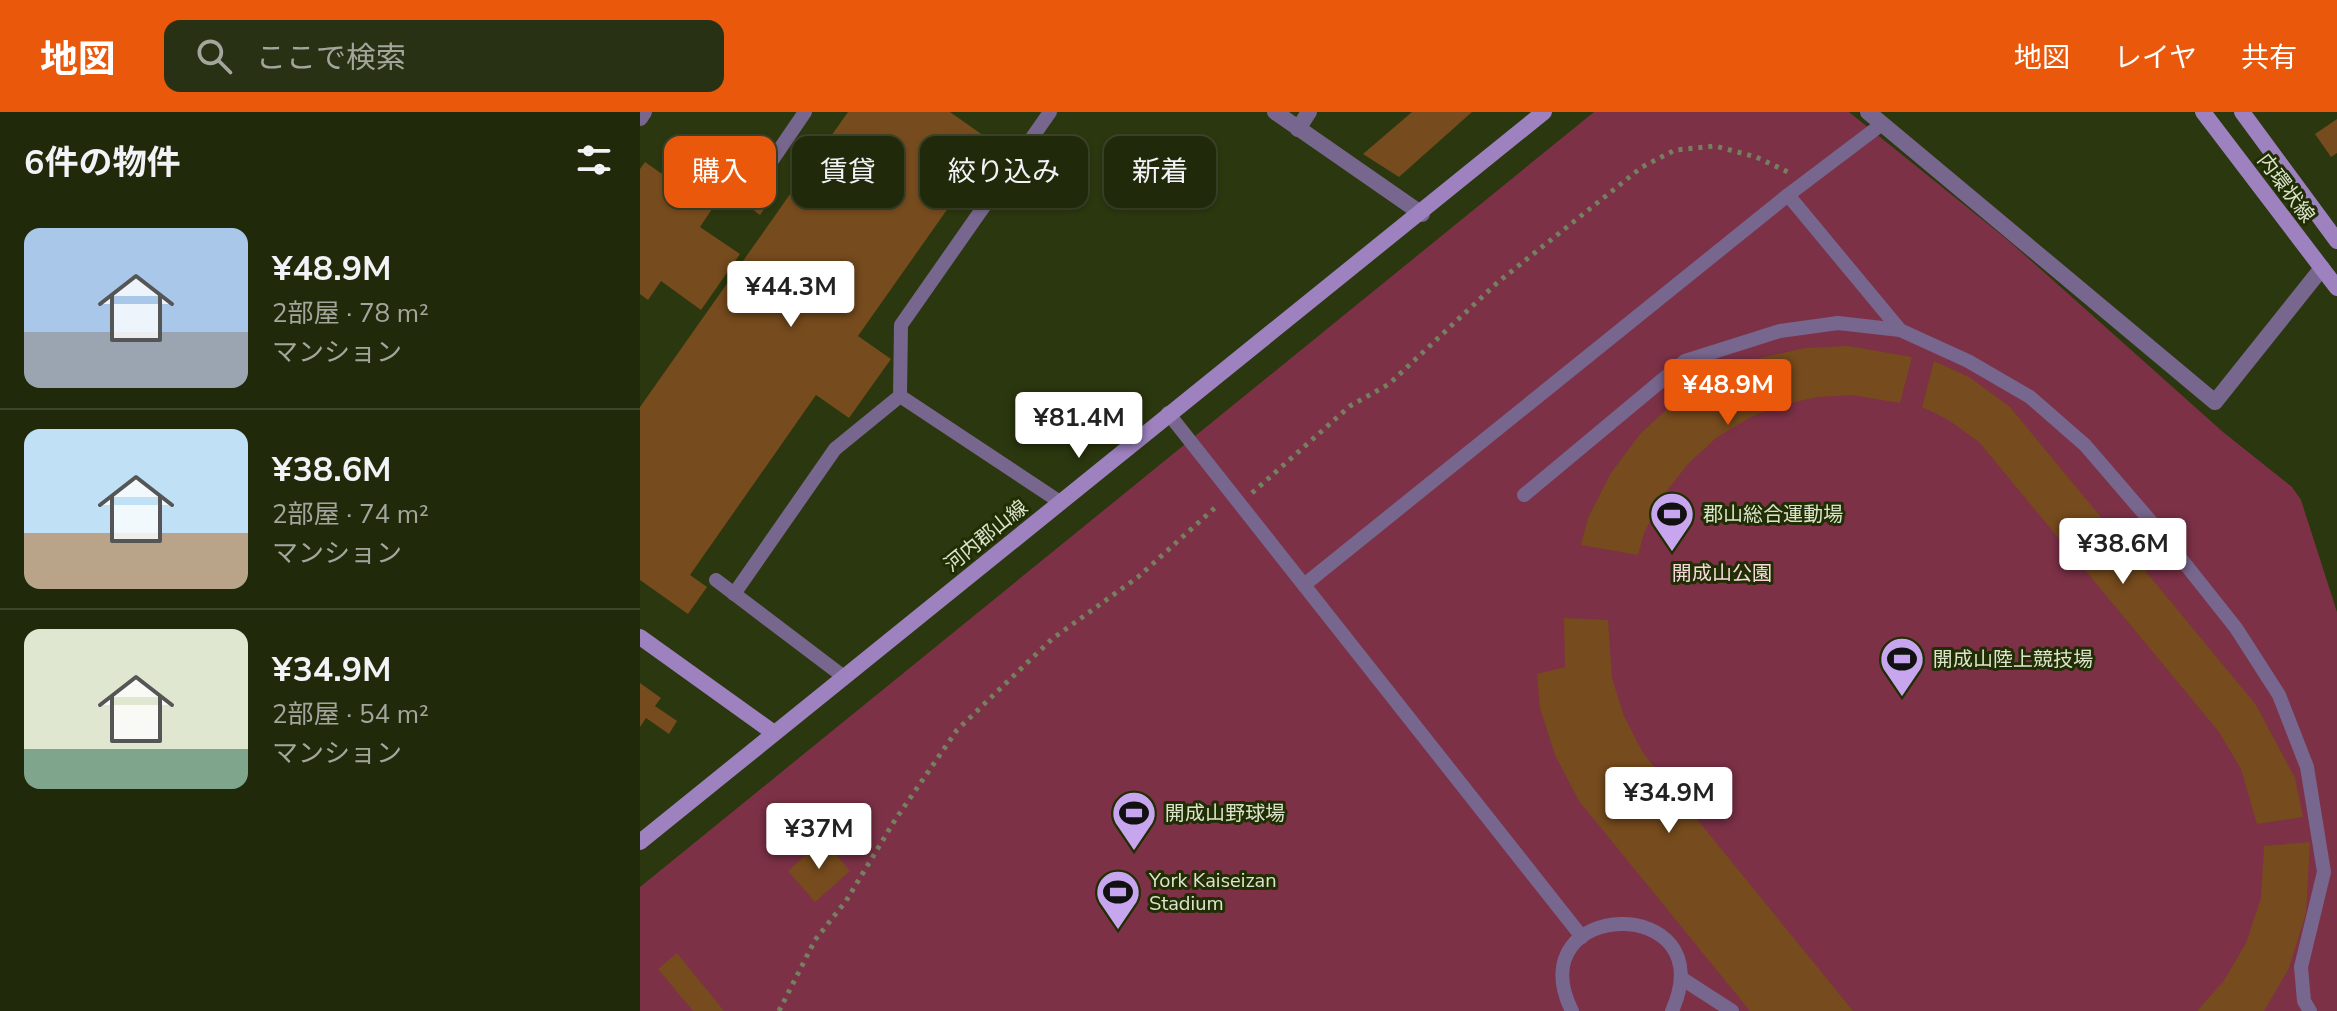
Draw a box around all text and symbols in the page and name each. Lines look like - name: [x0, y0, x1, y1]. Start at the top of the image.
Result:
- search box: [164, 20, 724, 92]
- text: 地図: [40, 34, 116, 85]
- icon: search: [192, 34, 236, 78]
- text: ここで検索: [256, 38, 406, 79]
- text: 地図: [2014, 39, 2070, 77]
- text: レイヤ: [2114, 39, 2197, 77]
- text: 共有: [2241, 39, 2297, 77]
- chip: 購入: [664, 136, 776, 208]
- chip: 賃貸: [792, 136, 904, 208]
- chip: 絞り込み: [920, 136, 1088, 208]
- chip: 新着: [1104, 136, 1216, 208]
- icon: filters: [572, 138, 616, 182]
- text: 6件の物件: [24, 140, 180, 186]
- street label: 内環状線: [2251, 148, 2321, 228]
- text: ¥48.9M: [272, 246, 392, 292]
- icon: home: [88, 260, 184, 356]
- pin: ¥44.3M: [726, 261, 856, 329]
- text: ¥44.3M: [745, 269, 837, 304]
- text: 2部屋 · 78 m²: [272, 296, 429, 331]
- text: マンション: [272, 335, 402, 370]
- pin: ¥48.9M: [1663, 359, 1793, 427]
- text: ¥48.9M: [1682, 367, 1774, 402]
- pin: ¥81.4M: [1014, 392, 1144, 460]
- text: ¥81.4M: [1033, 400, 1125, 435]
- text: ¥38.6M: [272, 447, 392, 493]
- icon: home: [88, 461, 184, 557]
- sports icon: 郡山総合運動場: [1648, 490, 1696, 553]
- street label: 河内郡山線: [939, 494, 1033, 578]
- text: 2部屋 · 74 m²: [272, 497, 429, 532]
- place label: 郡山総合運動場: [1703, 501, 1843, 528]
- pin: ¥38.6M: [2058, 518, 2188, 586]
- text: ¥38.6M: [2077, 526, 2169, 561]
- text: マンション: [272, 536, 402, 571]
- park label: 開成山公園: [1672, 560, 1772, 587]
- sports icon: 開成山陸上競技場: [1878, 635, 1926, 698]
- place label: 開成山陸上競技場: [1933, 646, 2093, 673]
- text: ¥34.9M: [272, 647, 392, 693]
- icon: home: [88, 661, 184, 757]
- text: 2部屋 · 54 m²: [272, 697, 429, 732]
- text: マンション: [272, 736, 402, 771]
- pin: ¥34.9M: [1604, 767, 1734, 835]
- text: ¥34.9M: [1623, 775, 1715, 810]
- sports icon: 開成山野球場: [1110, 789, 1158, 852]
- place label: 開成山野球場: [1165, 800, 1285, 827]
- pin: ¥37M: [772, 803, 866, 871]
- text: ¥37M: [784, 811, 854, 846]
- place label: York Kaiseizan Stadium: [1148, 867, 1277, 917]
- sports icon: York Kaiseizan Stadium: [1094, 868, 1142, 931]

